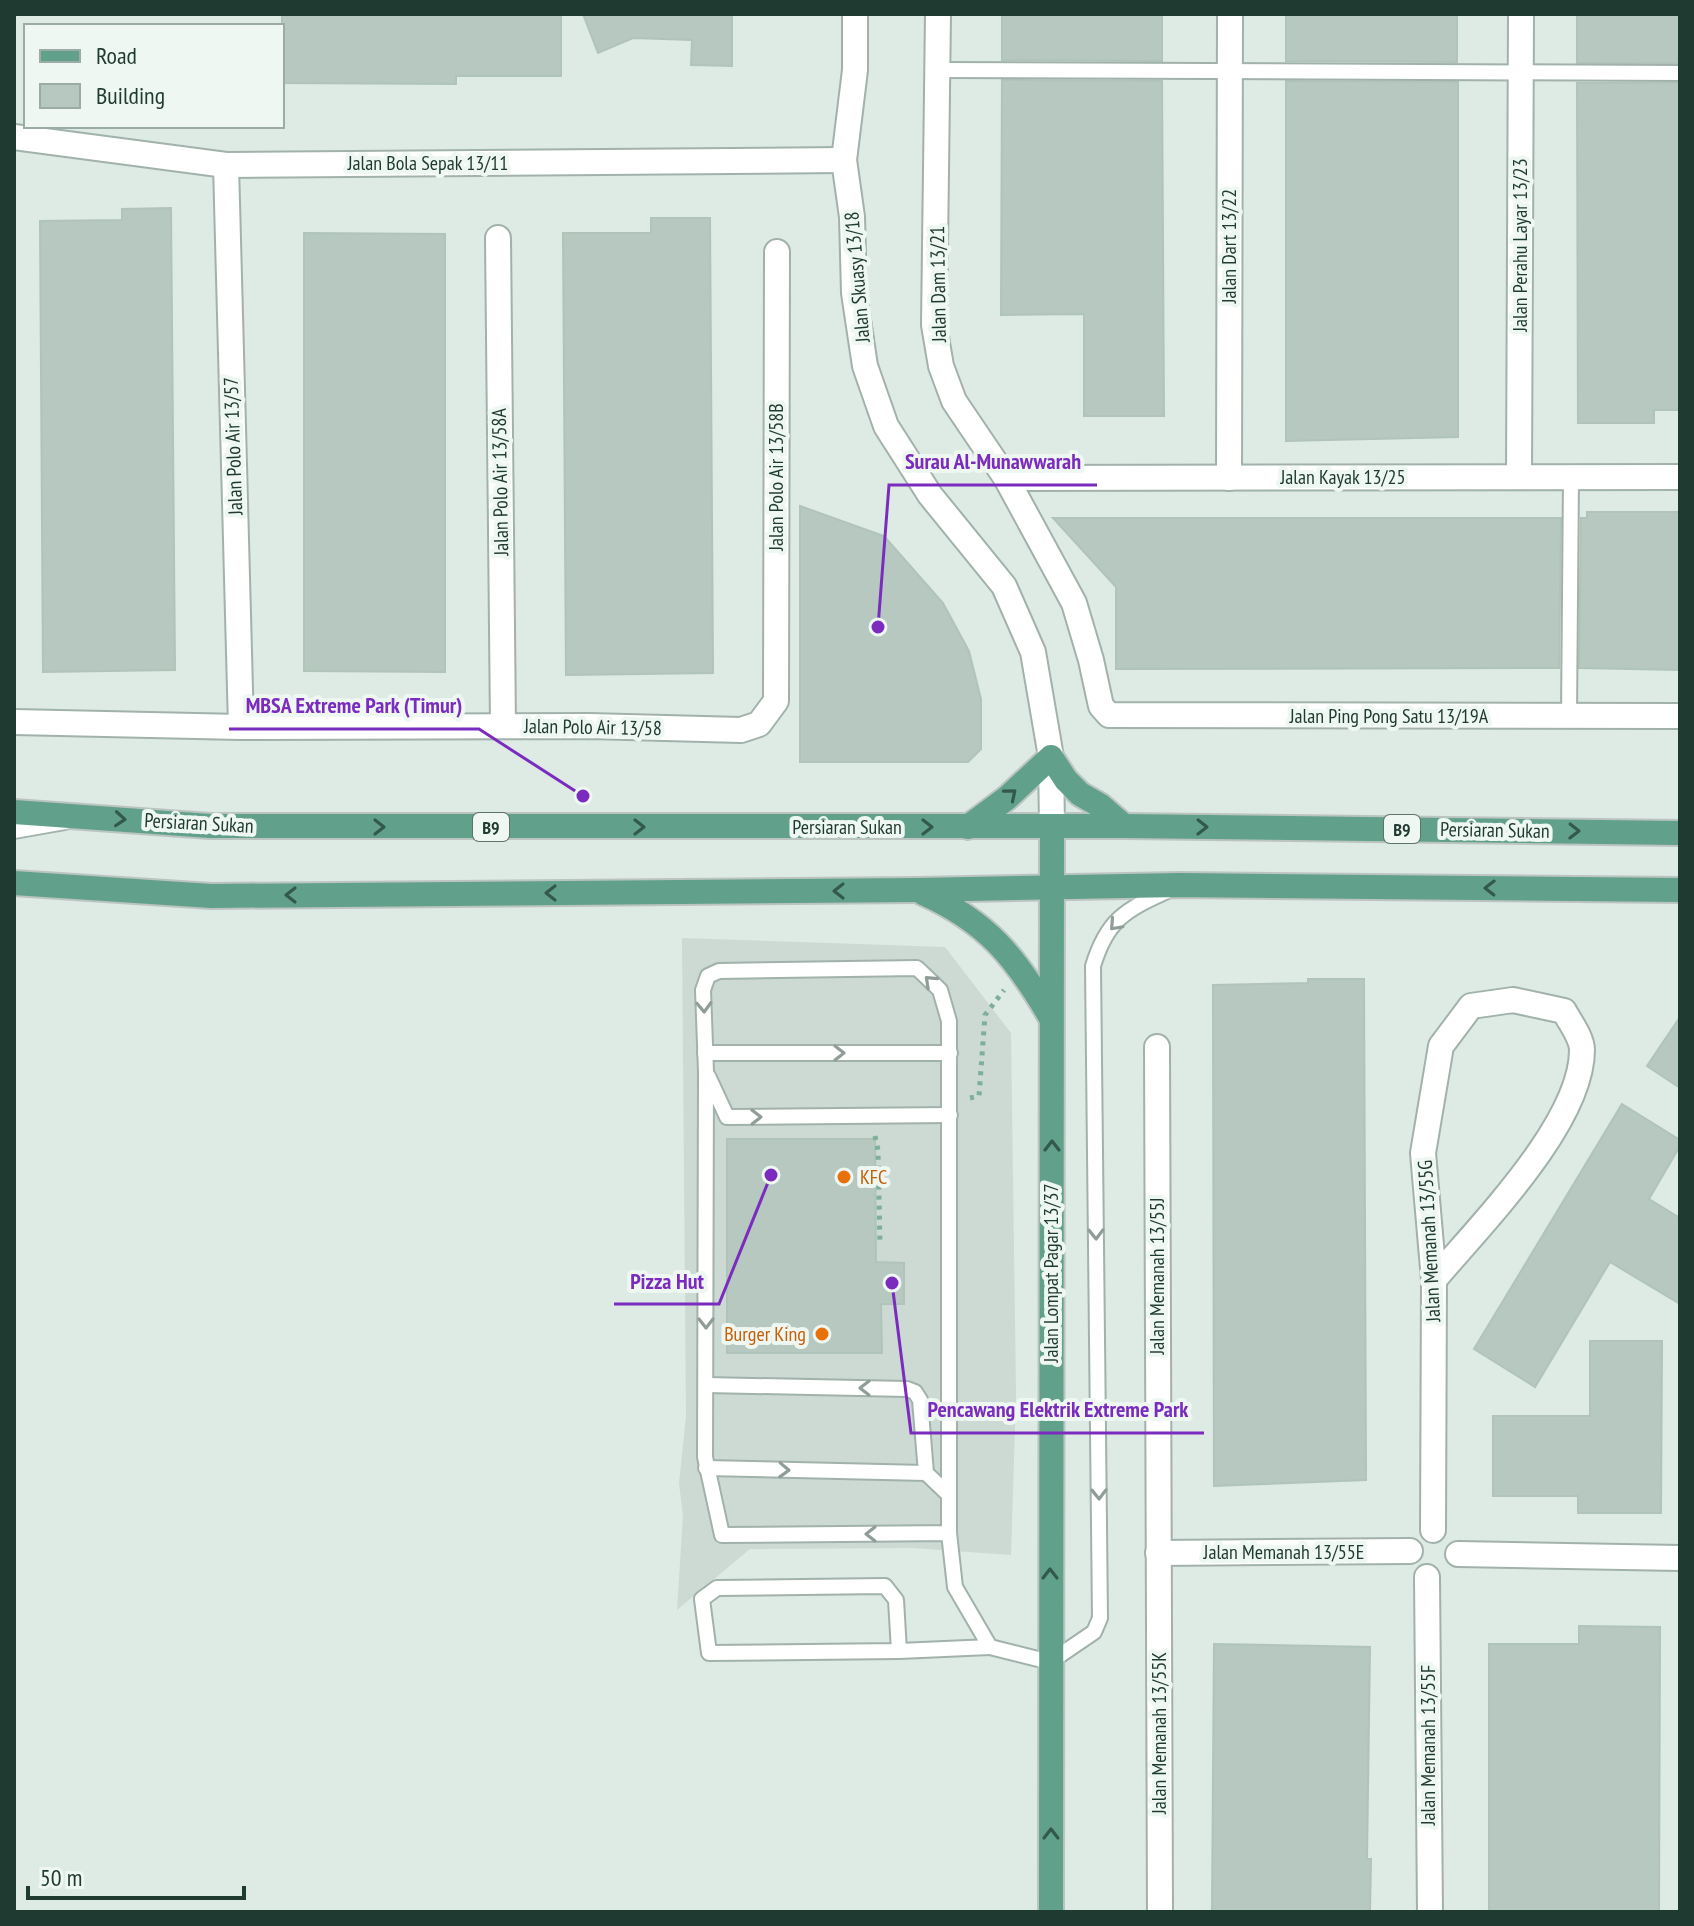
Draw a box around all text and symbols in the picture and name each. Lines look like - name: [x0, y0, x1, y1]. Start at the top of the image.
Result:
- legend: [24, 24, 284, 128]
- text: Road: [96, 40, 137, 71]
- text: Building: [96, 80, 165, 111]
- street label: Jalan Bola Sepak 13/11: [347, 150, 508, 176]
- street label: Jalan Perahu Layar 13/23: [1507, 158, 1533, 333]
- street label: Jalan Dart 13/22: [1216, 189, 1242, 304]
- street label: Jalan Skuasy 13/18: [838, 210, 876, 345]
- street label: Jalan Dam 13/21: [924, 226, 952, 343]
- street label: Jalan Polo Air 13/57: [218, 377, 248, 516]
- street label: Jalan Polo Air 13/58B: [763, 403, 789, 552]
- street label: Jalan Polo Air 13/58A: [486, 408, 514, 557]
- callout: Surau Al-Munawwarah: [889, 439, 1097, 485]
- text: Surau Al-Munawwarah: [905, 447, 1081, 475]
- street label: Jalan Kayak 13/25: [1280, 464, 1405, 490]
- callout: MBSA Extreme Park (Timur): [229, 683, 479, 729]
- text: MBSA Extreme Park (Timur): [246, 691, 462, 719]
- street label: Jalan Ping Pong Satu 13/19A: [1289, 703, 1489, 729]
- street label: Jalan Polo Air 13/58: [523, 713, 662, 741]
- one-way arrow: [1002, 789, 1017, 804]
- street label: Persiaran Sukan: [144, 807, 254, 839]
- one-way arrow: [114, 810, 127, 827]
- road number: B9: [473, 813, 509, 841]
- street label: Persiaran Sukan: [792, 814, 902, 840]
- road number: B9: [1384, 815, 1420, 843]
- street label: Persiaran Sukan: [1440, 816, 1550, 844]
- one-way arrow: [373, 818, 386, 835]
- one-way arrow: [633, 818, 646, 836]
- one-way arrow: [921, 818, 934, 836]
- one-way arrow: [1196, 818, 1209, 836]
- one-way arrow: [1568, 823, 1581, 840]
- one-way arrow: [1483, 879, 1496, 897]
- one-way arrow: [832, 882, 845, 900]
- one-way arrow: [544, 884, 557, 902]
- one-way arrow: [284, 887, 297, 904]
- one-way arrow: [1110, 915, 1124, 930]
- one-way arrow: [925, 975, 939, 990]
- one-way arrow: [695, 1001, 712, 1014]
- one-way arrow: [833, 1044, 846, 1062]
- one-way arrow: [750, 1108, 763, 1126]
- one-way arrow: [1043, 1139, 1061, 1152]
- street label: Jalan Memanah 13/55G: [1412, 1159, 1446, 1324]
- place label: KFC: [860, 1164, 887, 1190]
- marker: KFC: [835, 1168, 853, 1186]
- street label: Jalan Lompat Pagar 13/37: [1038, 1184, 1064, 1363]
- street label: Jalan Memanah 13/55J: [1144, 1197, 1170, 1356]
- one-way arrow: [1087, 1228, 1105, 1241]
- callout: Pizza Hut: [614, 1258, 719, 1304]
- text: Pizza Hut: [630, 1267, 704, 1295]
- one-way arrow: [697, 1317, 715, 1330]
- place label: Burger King: [724, 1321, 806, 1347]
- marker: Burger King: [813, 1325, 831, 1343]
- one-way arrow: [858, 1379, 871, 1397]
- callout: Pencawang Elektrik Extreme Park: [911, 1387, 1204, 1433]
- text: Pencawang Elektrik Extreme Park: [928, 1395, 1189, 1423]
- one-way arrow: [778, 1461, 791, 1478]
- one-way arrow: [1090, 1488, 1108, 1501]
- one-way arrow: [864, 1525, 877, 1542]
- street label: Jalan Memanah 13/55E: [1203, 1539, 1364, 1565]
- one-way arrow: [1042, 1567, 1059, 1580]
- street label: Jalan Memanah 13/55K: [1146, 1652, 1172, 1815]
- street label: Jalan Memanah 13/55F: [1415, 1665, 1441, 1826]
- one-way arrow: [1042, 1827, 1060, 1840]
- scale bar: [28, 1850, 244, 1900]
- text: 50 m: [40, 1862, 82, 1893]

